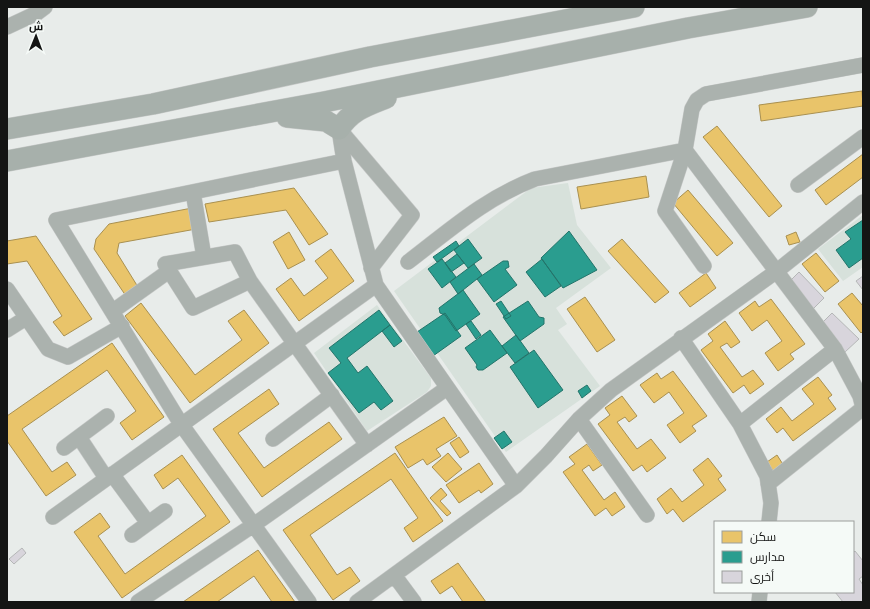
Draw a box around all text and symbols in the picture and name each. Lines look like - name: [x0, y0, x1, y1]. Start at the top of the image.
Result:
- north arrow: [16, 16, 56, 56]
- text: ش: [29, 19, 43, 33]
- legend: [714, 521, 854, 593]
- text: سكن: [750, 529, 776, 544]
- text: مدارس: [750, 549, 785, 564]
- text: أخرى: [750, 569, 774, 584]

